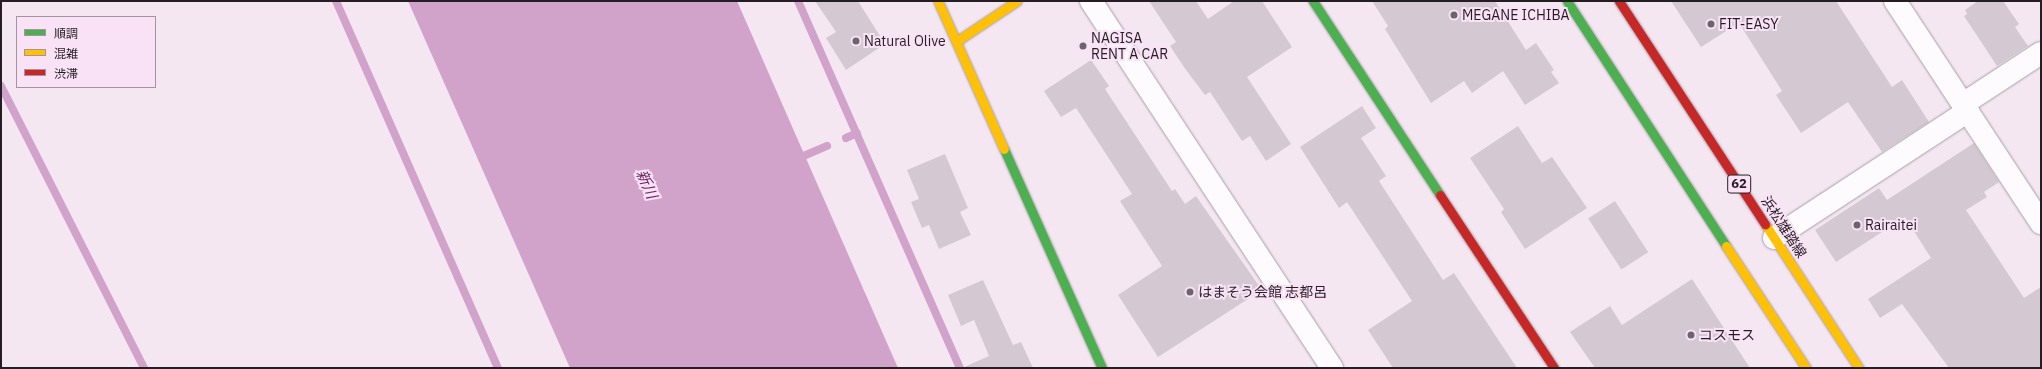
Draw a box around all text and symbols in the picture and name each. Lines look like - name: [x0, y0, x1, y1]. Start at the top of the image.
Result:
- place label: MEGANE ICHIBA: [1462, 7, 1569, 23]
- marker: MEGANE ICHIBA: [1449, 10, 1459, 20]
- legend: [16, 16, 156, 88]
- place label: FIT-EASY: [1719, 16, 1779, 32]
- marker: FIT-EASY: [1706, 19, 1716, 29]
- text: 順調: [54, 26, 78, 41]
- place label: NAGISA RENT A CAR: [1091, 30, 1168, 62]
- place label: Natural Olive: [864, 33, 946, 49]
- marker: Natural Olive: [851, 36, 861, 46]
- marker: NAGISA RENT A CAR: [1078, 41, 1088, 51]
- text: 混雑: [54, 46, 78, 61]
- text: 渋滞: [54, 66, 78, 81]
- water label: 新川: [633, 167, 661, 201]
- road number: 62: [1727, 173, 1751, 195]
- street label: 浜松雄踏線: [1758, 193, 1810, 261]
- place label: Rairaitei: [1865, 217, 1917, 233]
- marker: Rairaitei: [1852, 220, 1862, 230]
- place label: はまそう会館 志都呂: [1198, 284, 1327, 300]
- marker: はまそう会館 志都呂: [1185, 287, 1195, 297]
- place label: コスモス: [1699, 327, 1755, 343]
- marker: コスモス: [1686, 330, 1696, 340]

